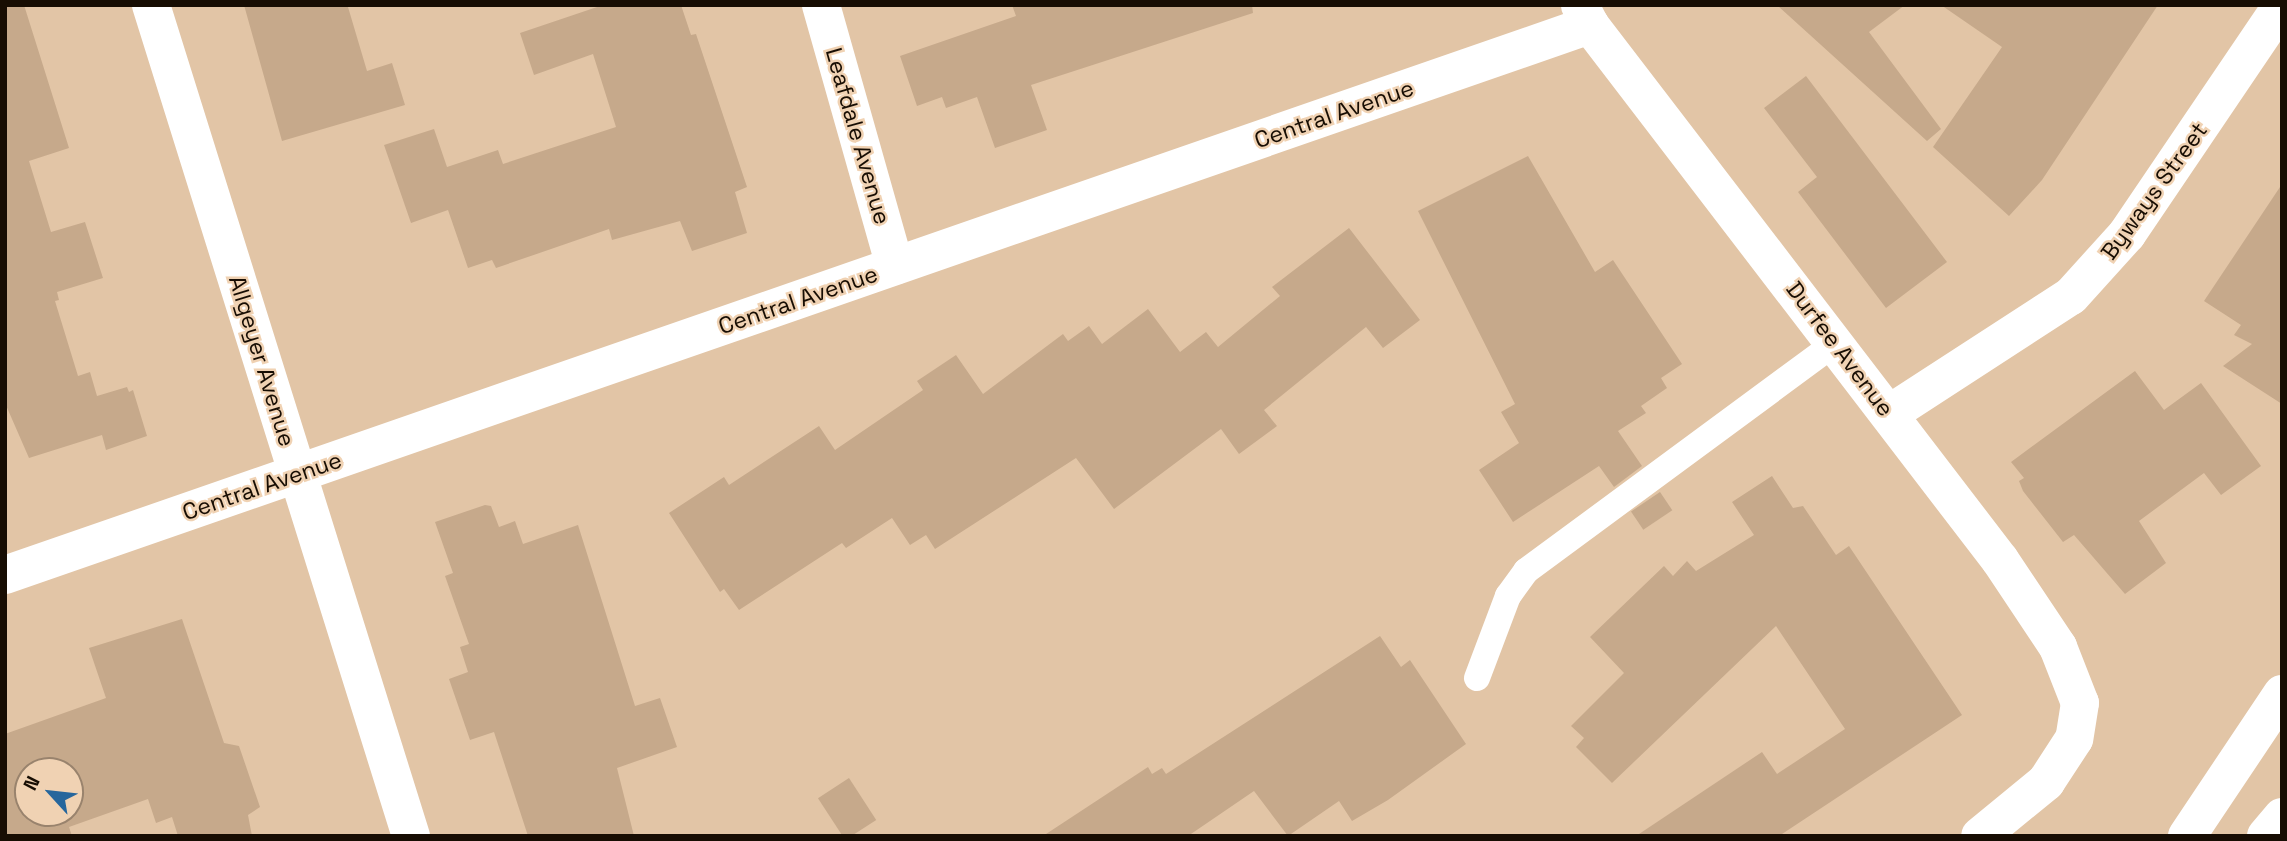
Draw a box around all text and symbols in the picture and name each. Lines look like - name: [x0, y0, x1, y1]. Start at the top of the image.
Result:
- street label: Leafdale Avenue: [820, 44, 896, 228]
- street label: Central Avenue: [1251, 74, 1417, 154]
- street label: Byways Street: [2095, 117, 2213, 265]
- street label: Central Avenue: [715, 260, 881, 340]
- street label: Allgeyer Avenue: [223, 272, 301, 450]
- street label: Durfee Avenue: [1780, 276, 1900, 422]
- street label: Central Avenue: [179, 446, 345, 526]
- north arrow: [14, 757, 84, 827]
- text: N: [18, 772, 46, 795]

